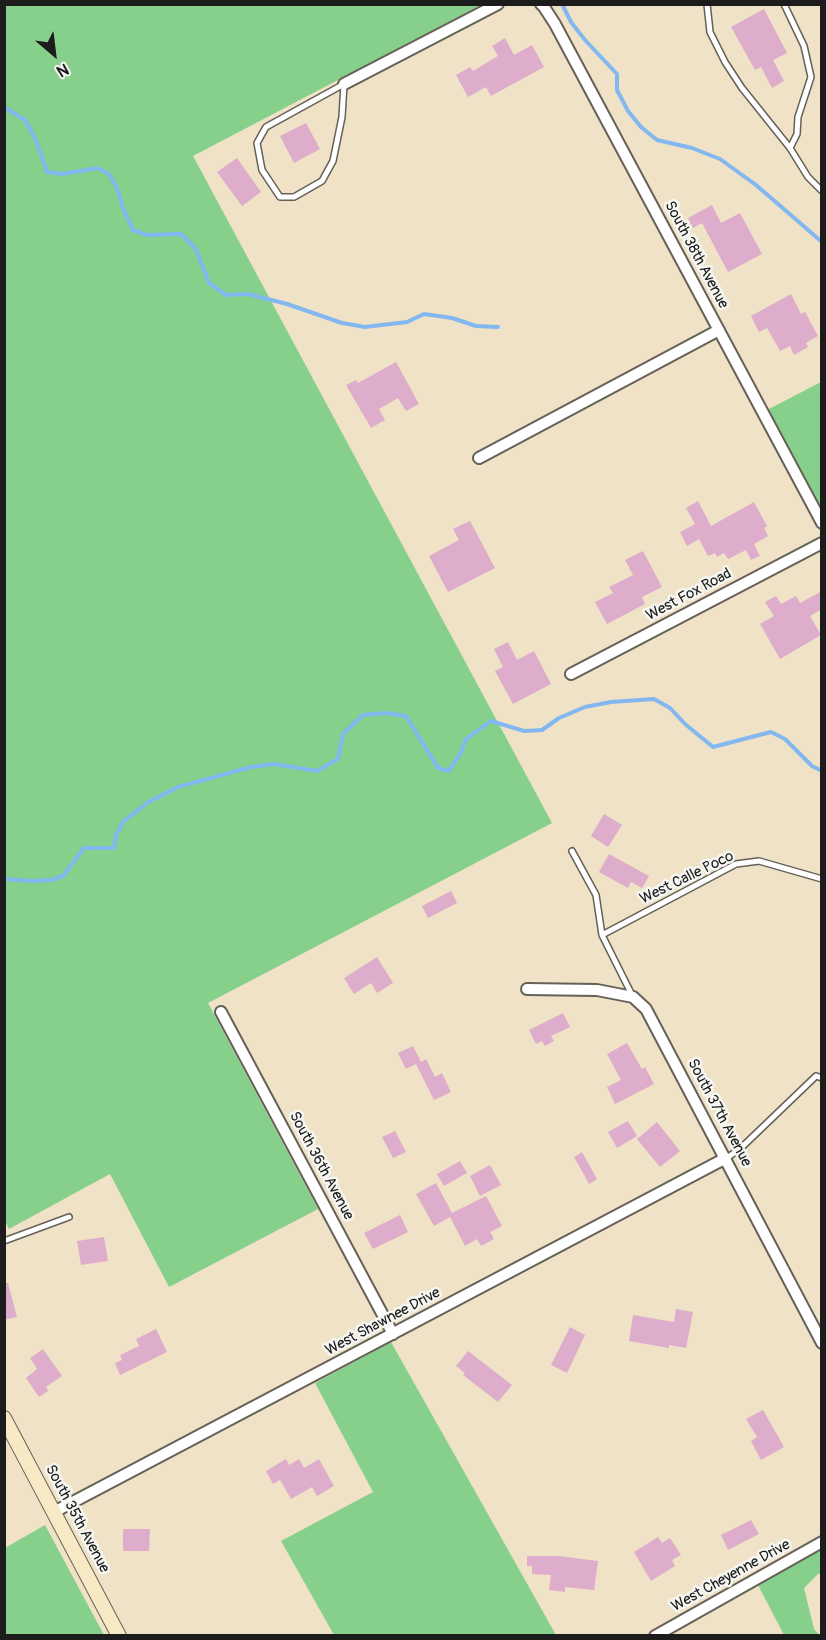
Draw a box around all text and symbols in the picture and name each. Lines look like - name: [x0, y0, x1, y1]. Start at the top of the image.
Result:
- north arrow: [24, 24, 84, 84]
- text: N: [53, 59, 72, 81]
- street label: South 38th Avenue: [660, 198, 732, 312]
- street label: West Fox Road: [643, 565, 735, 625]
- street label: West Calle Poco: [637, 848, 737, 908]
- street label: South 37th Avenue: [683, 1056, 755, 1170]
- street label: South 36th Avenue: [285, 1109, 357, 1223]
- street label: West Shawnee Drive: [322, 1284, 444, 1360]
- street label: South 35th Avenue: [41, 1462, 113, 1576]
- street label: West Cheyenne Drive: [669, 1536, 793, 1616]

